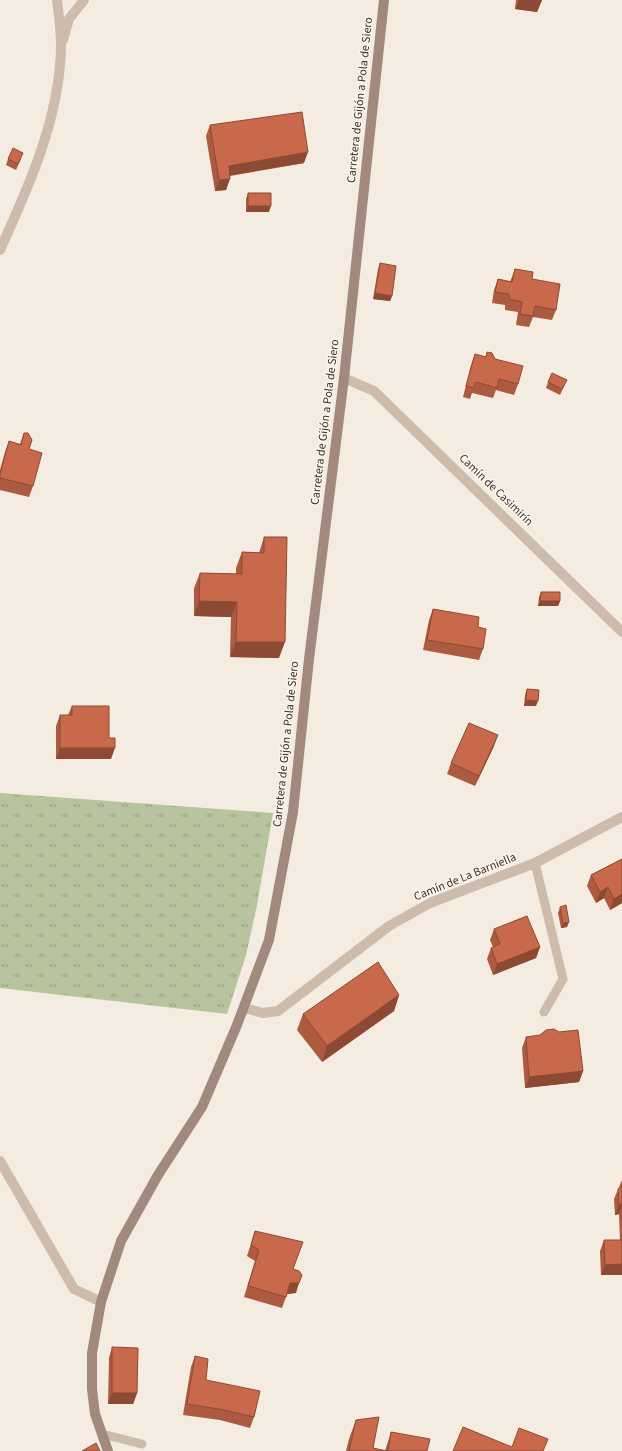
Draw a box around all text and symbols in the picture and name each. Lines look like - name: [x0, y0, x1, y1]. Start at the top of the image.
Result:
- street label: Carretera de Gijón a Pola de Siero: [343, 16, 377, 184]
- street label: Carretera de Gijón a Pola de Siero: [306, 338, 344, 506]
- street label: Camín de Casimirín: [455, 450, 537, 530]
- street label: Carretera de Gijón a Pola de Siero: [269, 660, 303, 828]
- street label: Camín de La Barniella: [411, 849, 519, 905]

